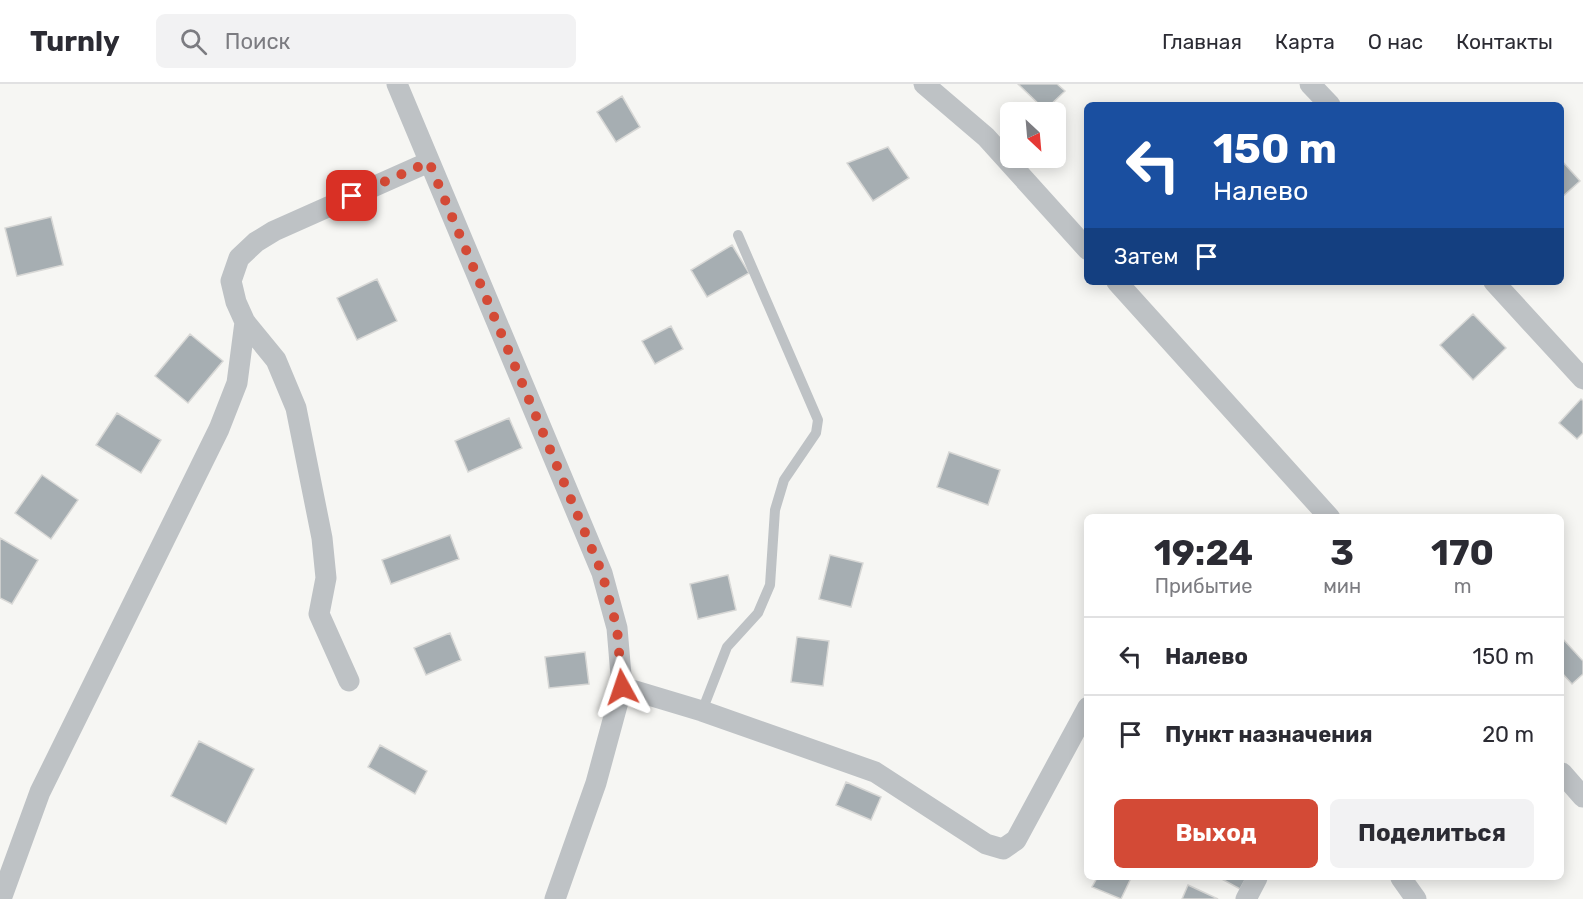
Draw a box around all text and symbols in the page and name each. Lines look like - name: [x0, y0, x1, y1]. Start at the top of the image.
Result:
- search box: [156, 14, 576, 68]
- text: Turnly: [30, 25, 120, 58]
- icon: search: [177, 25, 210, 58]
- text: Поиск: [225, 28, 290, 55]
- text: Главная: [1162, 29, 1242, 54]
- text: Карта: [1275, 29, 1335, 54]
- text: О нас: [1368, 29, 1423, 54]
- text: Контакты: [1456, 29, 1553, 54]
- north arrow: [1000, 102, 1066, 168]
- map controls: [1000, 102, 1066, 168]
- text: 150 m: [1213, 124, 1337, 174]
- icon: left: [1114, 126, 1192, 204]
- pin: [326, 170, 377, 221]
- text: Налево: [1213, 175, 1309, 207]
- icon: arrive: [335, 179, 368, 212]
- icon: arrive: [1190, 240, 1223, 273]
- text: Затем: [1114, 243, 1178, 270]
- text: 19:24: [1154, 531, 1253, 574]
- text: 3: [1330, 531, 1354, 574]
- text: 170: [1431, 531, 1494, 574]
- text: Прибытие: [1155, 574, 1252, 598]
- text: мин: [1323, 574, 1361, 598]
- text: m: [1454, 574, 1471, 598]
- icon: left: [1114, 640, 1147, 673]
- text: Налево: [1165, 643, 1248, 670]
- text: 150 m: [1473, 643, 1534, 670]
- position arrow: [590, 655, 654, 719]
- icon: arrive: [1114, 718, 1147, 751]
- text: Пункт назначения: [1165, 721, 1373, 748]
- text: 20 m: [1482, 721, 1534, 748]
- button: Выход: [1114, 799, 1318, 868]
- button: Поделиться: [1330, 799, 1534, 868]

